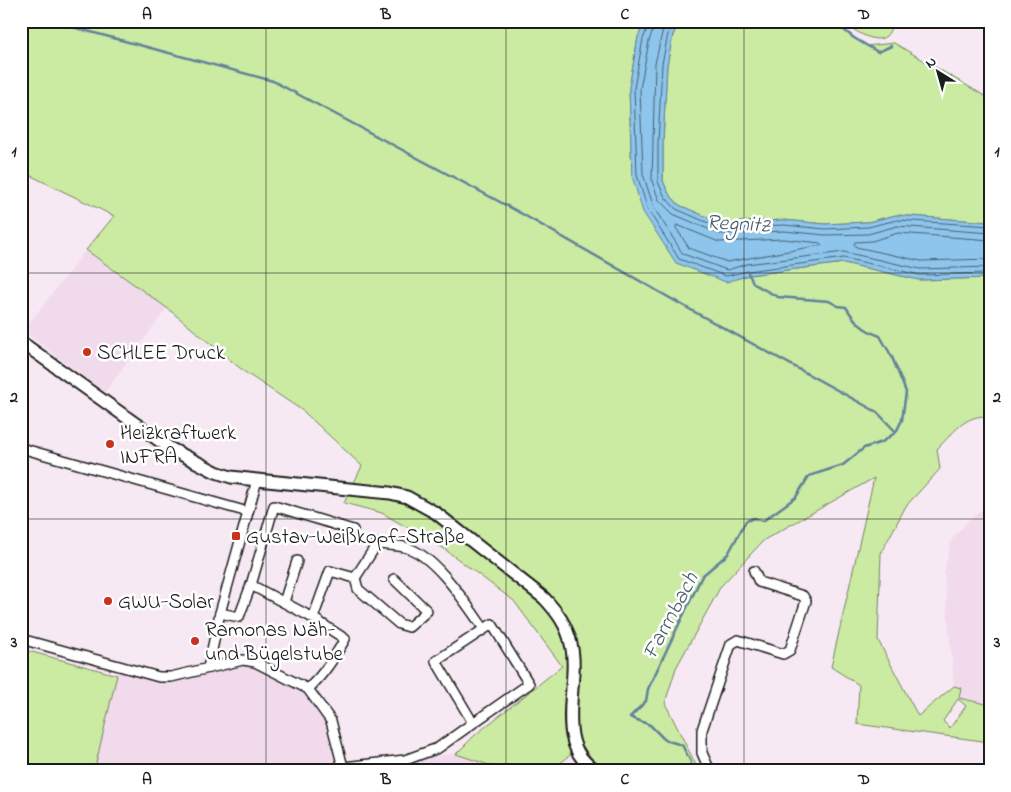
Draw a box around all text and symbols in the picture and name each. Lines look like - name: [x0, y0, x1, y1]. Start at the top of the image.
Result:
- text: A: [142, 3, 152, 27]
- text: B: [380, 3, 392, 27]
- text: C: [621, 3, 630, 27]
- text: D: [857, 3, 870, 27]
- north arrow: [914, 48, 964, 98]
- text: N: [921, 52, 941, 74]
- text: 1: [11, 140, 17, 164]
- text: 1: [994, 140, 1000, 164]
- water label: Regnitz: [705, 207, 772, 243]
- place label: SCHLEE Druck: [97, 339, 226, 369]
- marker: SCHLEE Druck: [81, 346, 93, 358]
- text: 2: [9, 386, 18, 410]
- text: 2: [992, 386, 1001, 410]
- place label: Heizkraftwerk INFRA: [120, 419, 237, 473]
- marker: Heizkraftwerk INFRA: [104, 438, 116, 450]
- place label: Gustav-Weißkopf-Straße: [246, 523, 465, 553]
- marker: Gustav-Weißkopf-Straße: [230, 530, 242, 542]
- water label: Farrnbach: [635, 567, 708, 666]
- place label: GWU-Solar: [118, 588, 214, 618]
- marker: GWU-Solar: [102, 595, 114, 607]
- place label: Ramonas Näh- und Bügelstube: [205, 616, 344, 672]
- text: 3: [10, 631, 18, 655]
- text: 3: [993, 631, 1001, 655]
- marker: Ramonas Näh- und Bügelstube: [189, 635, 201, 647]
- text: A: [142, 768, 152, 792]
- text: B: [380, 768, 392, 792]
- text: C: [621, 768, 630, 792]
- text: D: [857, 768, 870, 792]

